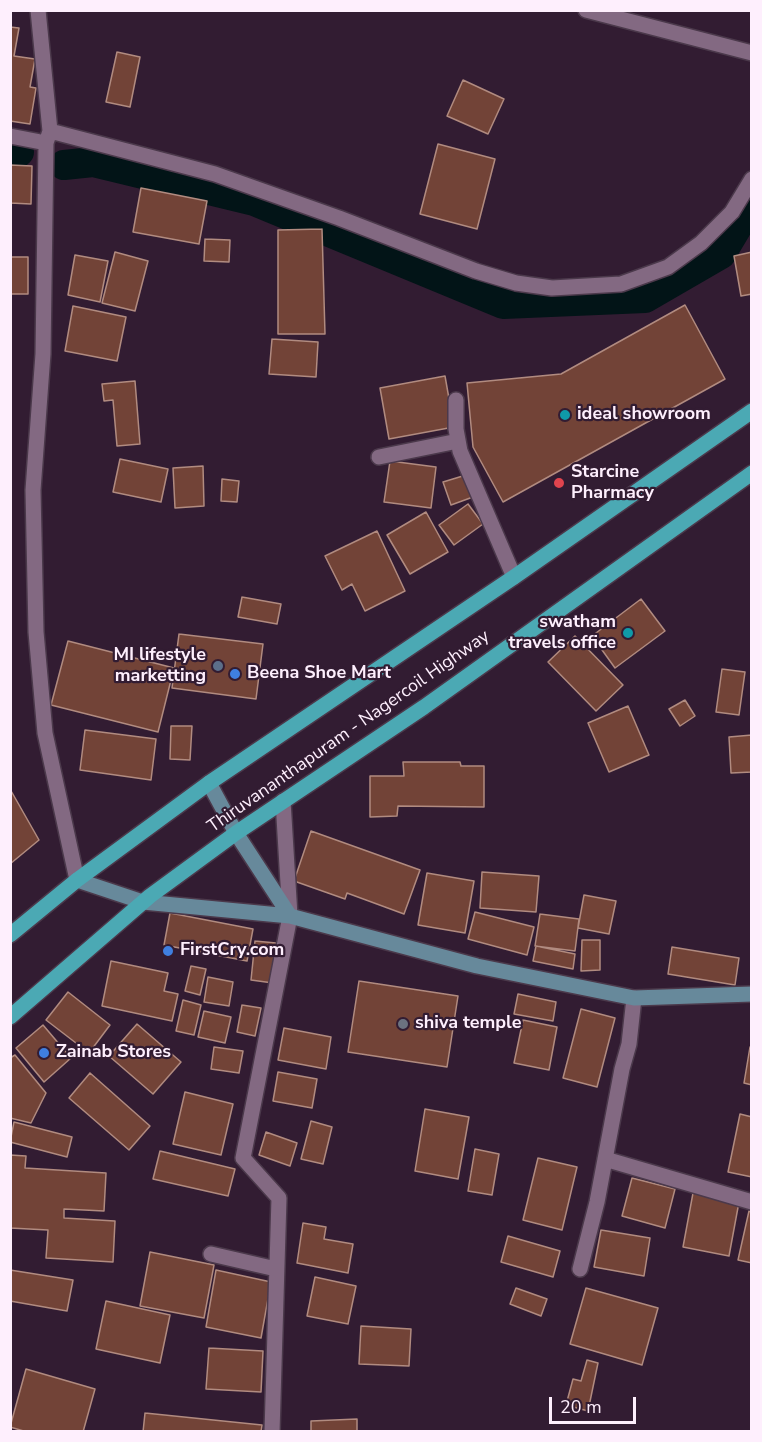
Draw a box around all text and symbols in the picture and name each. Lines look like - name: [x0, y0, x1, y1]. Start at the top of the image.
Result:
- place label: ideal showroom: [577, 404, 711, 426]
- marker: ideal showroom: [558, 408, 572, 422]
- place label: Starcine Pharmacy: [571, 462, 654, 504]
- marker: Starcine Pharmacy: [552, 476, 566, 490]
- place label: swatham travels office: [509, 612, 616, 654]
- street label: Thiruvananthapuram - Nagercoil Highway: [204, 626, 494, 838]
- marker: swatham travels office: [621, 626, 635, 640]
- place label: MI lifestyle marketting: [113, 645, 206, 688]
- marker: MI lifestyle marketting: [211, 659, 225, 673]
- place label: Beena Shoe Mart: [247, 663, 391, 685]
- marker: Beena Shoe Mart: [228, 667, 242, 681]
- place label: FirstCry.com: [180, 940, 284, 962]
- marker: FirstCry.com: [161, 944, 175, 958]
- place label: shiva temple: [415, 1013, 521, 1035]
- marker: shiva temple: [396, 1017, 410, 1031]
- place label: Zainab Stores: [56, 1042, 171, 1064]
- marker: Zainab Stores: [37, 1046, 51, 1060]
- scale bar: [552, 1385, 639, 1423]
- text: 20 m: [560, 1395, 602, 1419]

